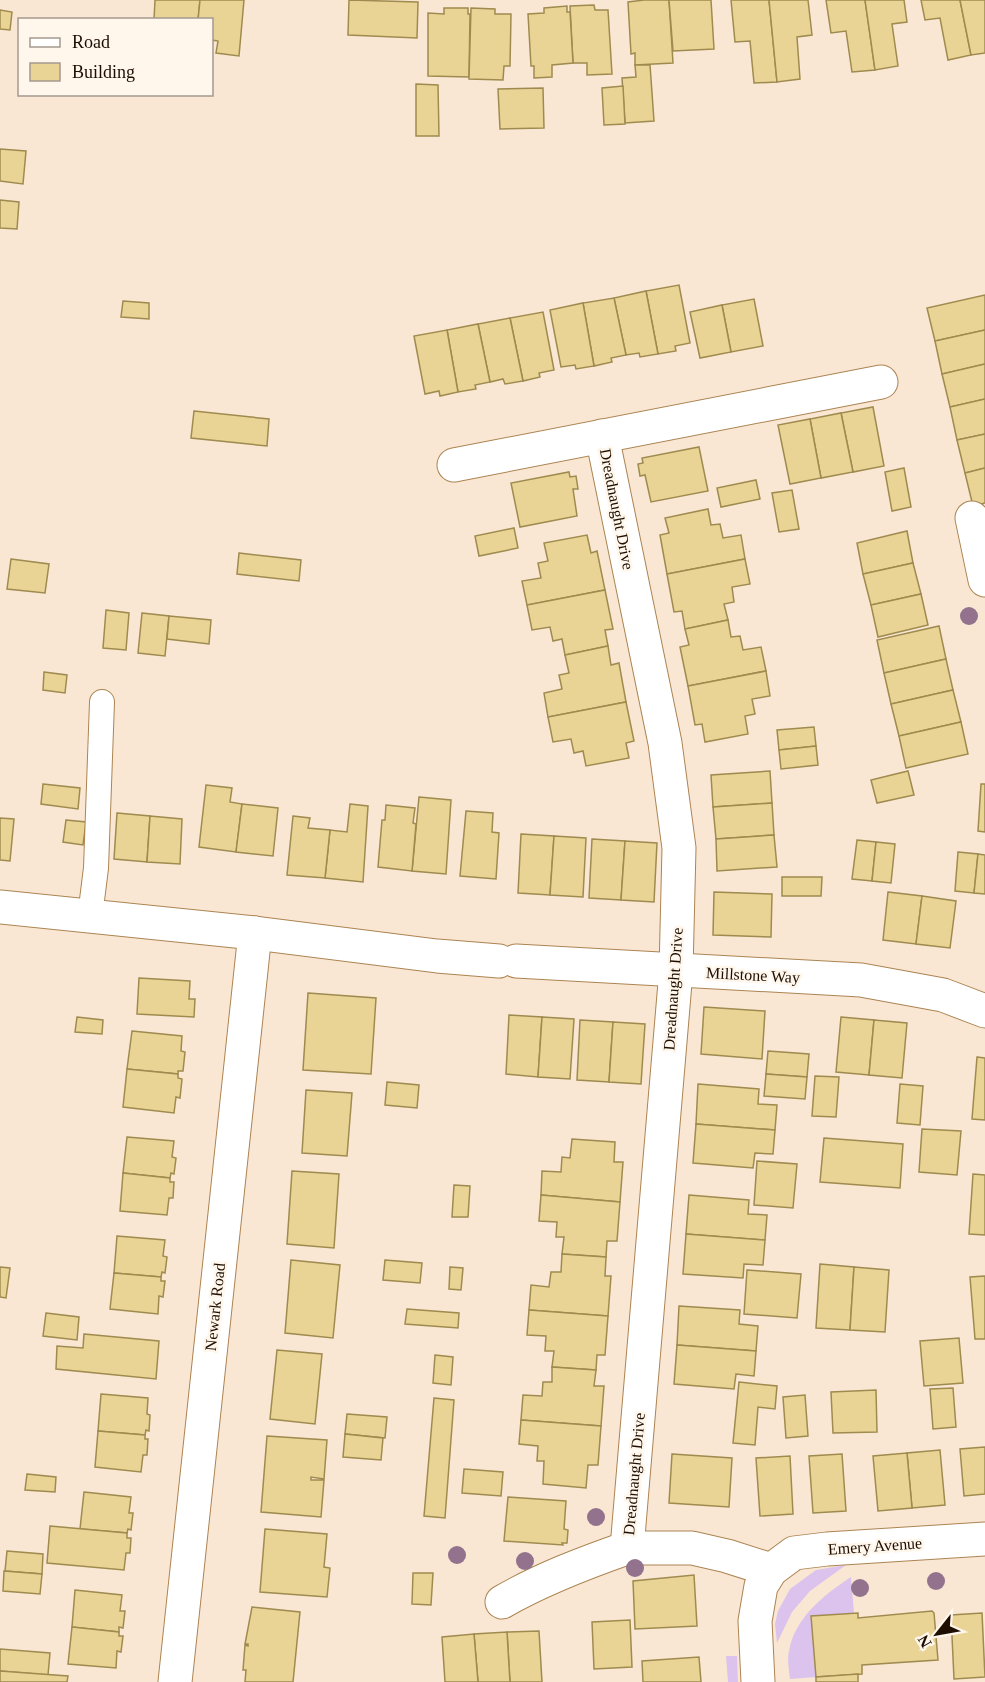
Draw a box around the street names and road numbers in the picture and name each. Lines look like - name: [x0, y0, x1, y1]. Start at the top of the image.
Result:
- street label: Dreadnaught Drive: [596, 447, 637, 571]
- street label: Dreadnaught Drive: [660, 927, 687, 1051]
- street label: Millstone Way: [706, 964, 800, 987]
- street label: Newark Road: [202, 1262, 228, 1352]
- street label: Dreadnaught Drive: [620, 1412, 649, 1536]
- street label: Emery Avenue: [827, 1534, 923, 1559]

